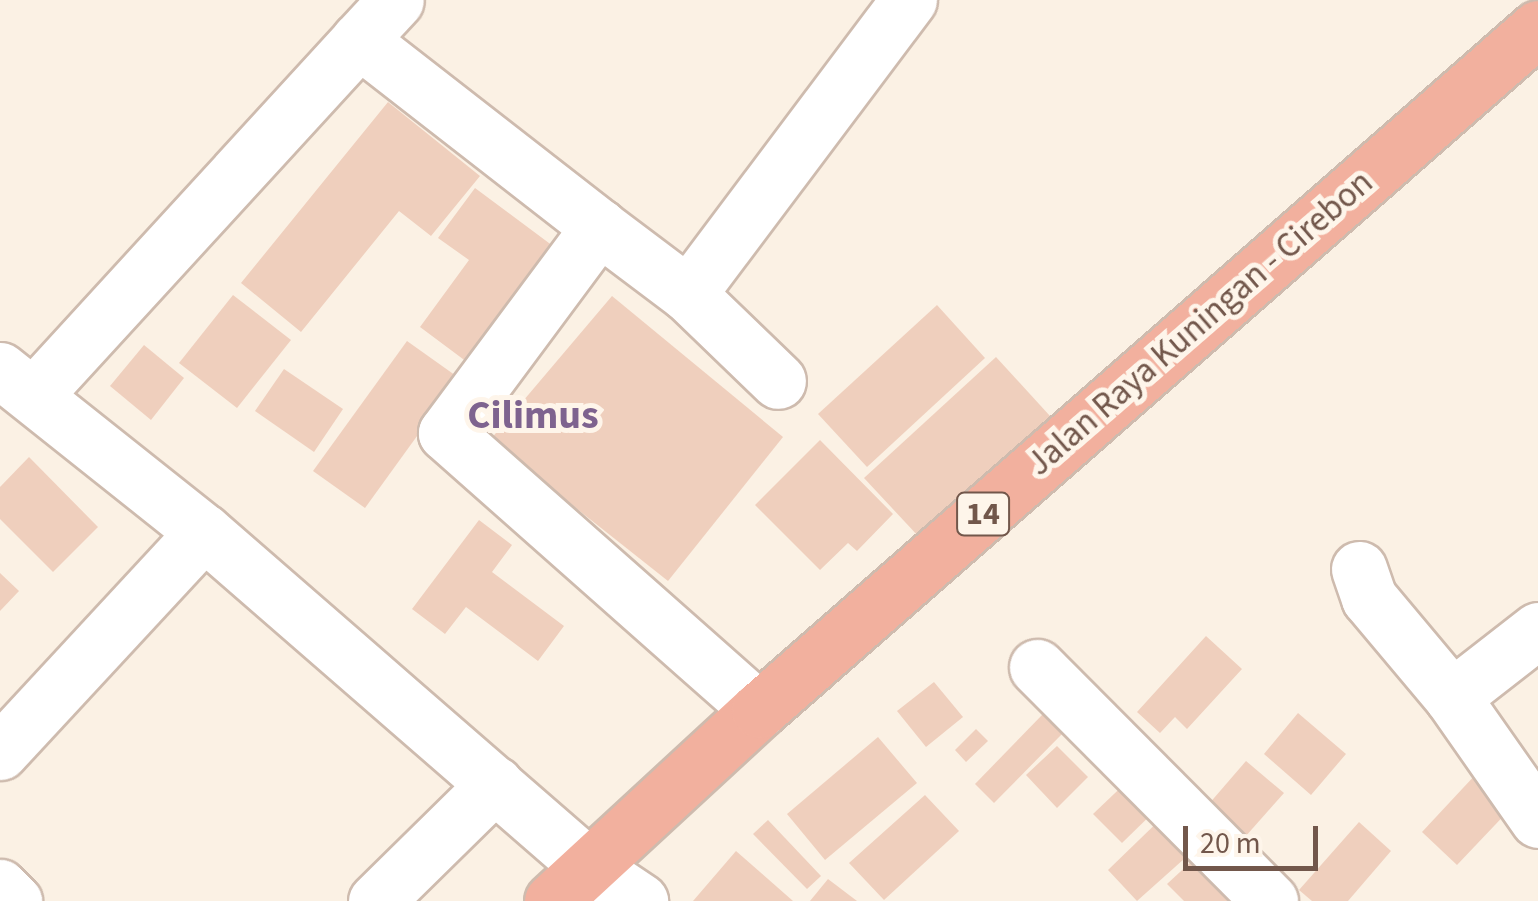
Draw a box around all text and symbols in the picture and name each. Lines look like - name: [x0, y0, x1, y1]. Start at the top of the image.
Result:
- street label: Jalan Raya Kuningan - Cirebon: [1018, 161, 1382, 485]
- district label: Cilimus: [467, 392, 599, 440]
- road number: 14: [956, 487, 1010, 541]
- scale bar: [1188, 806, 1323, 868]
- text: 20 m: [1200, 822, 1261, 865]

